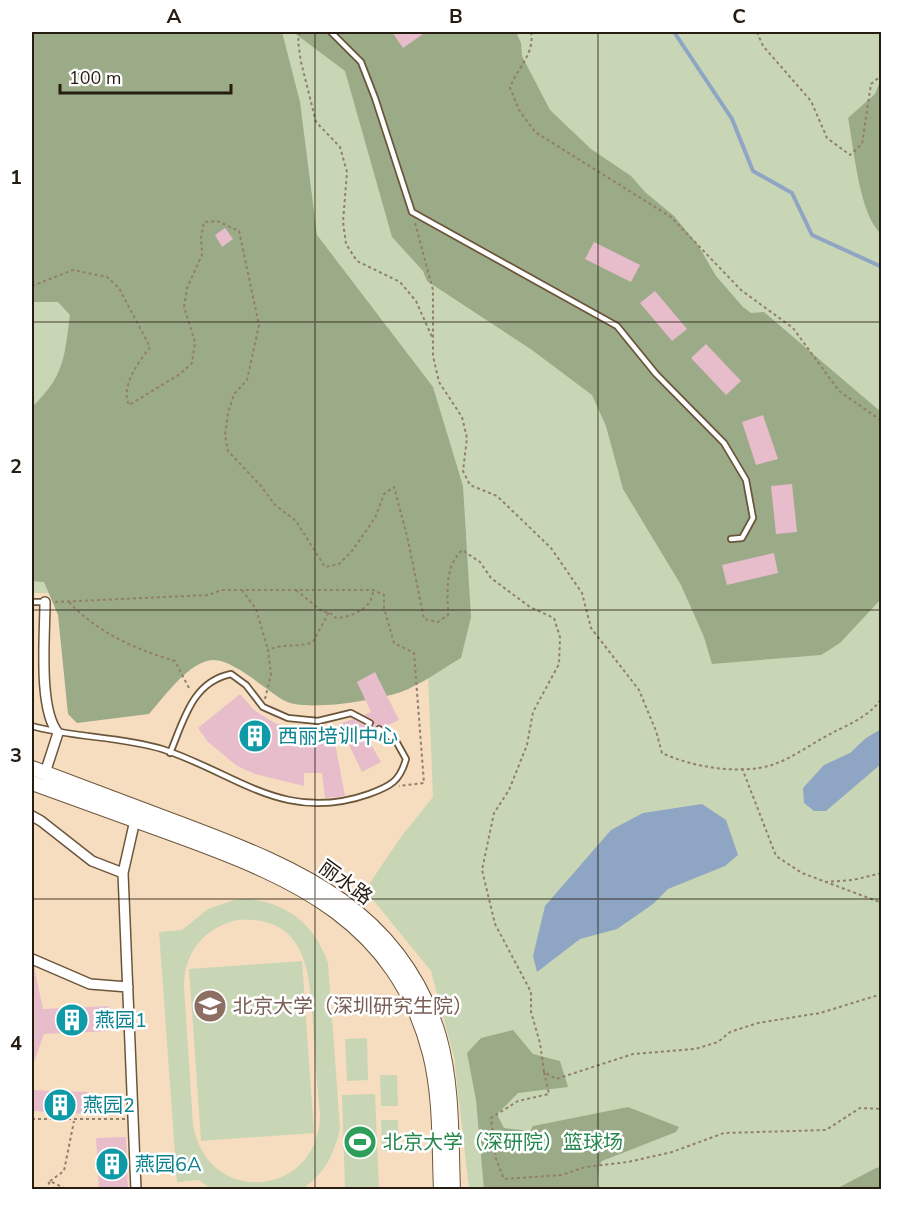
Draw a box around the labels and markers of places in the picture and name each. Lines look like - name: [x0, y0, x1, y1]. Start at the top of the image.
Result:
- building icon: 西丽培训中心: [237, 718, 273, 754]
- place label: 西丽培训中心: [278, 723, 398, 750]
- school or university icon: 北京大学（深圳研究生院）: [192, 988, 228, 1024]
- place label: 北京大学（深圳研究生院）: [233, 993, 473, 1020]
- building icon: 燕园1: [54, 1002, 90, 1038]
- place label: 燕园1: [95, 1007, 147, 1034]
- building icon: 燕园2: [42, 1087, 78, 1123]
- place label: 燕园2: [83, 1092, 135, 1119]
- sports icon: 北京大学（深研院）篮球场: [342, 1124, 378, 1160]
- place label: 北京大学（深研院）篮球场: [383, 1129, 623, 1156]
- building icon: 燕园6A: [94, 1146, 130, 1182]
- place label: 燕园6A: [135, 1151, 202, 1178]

